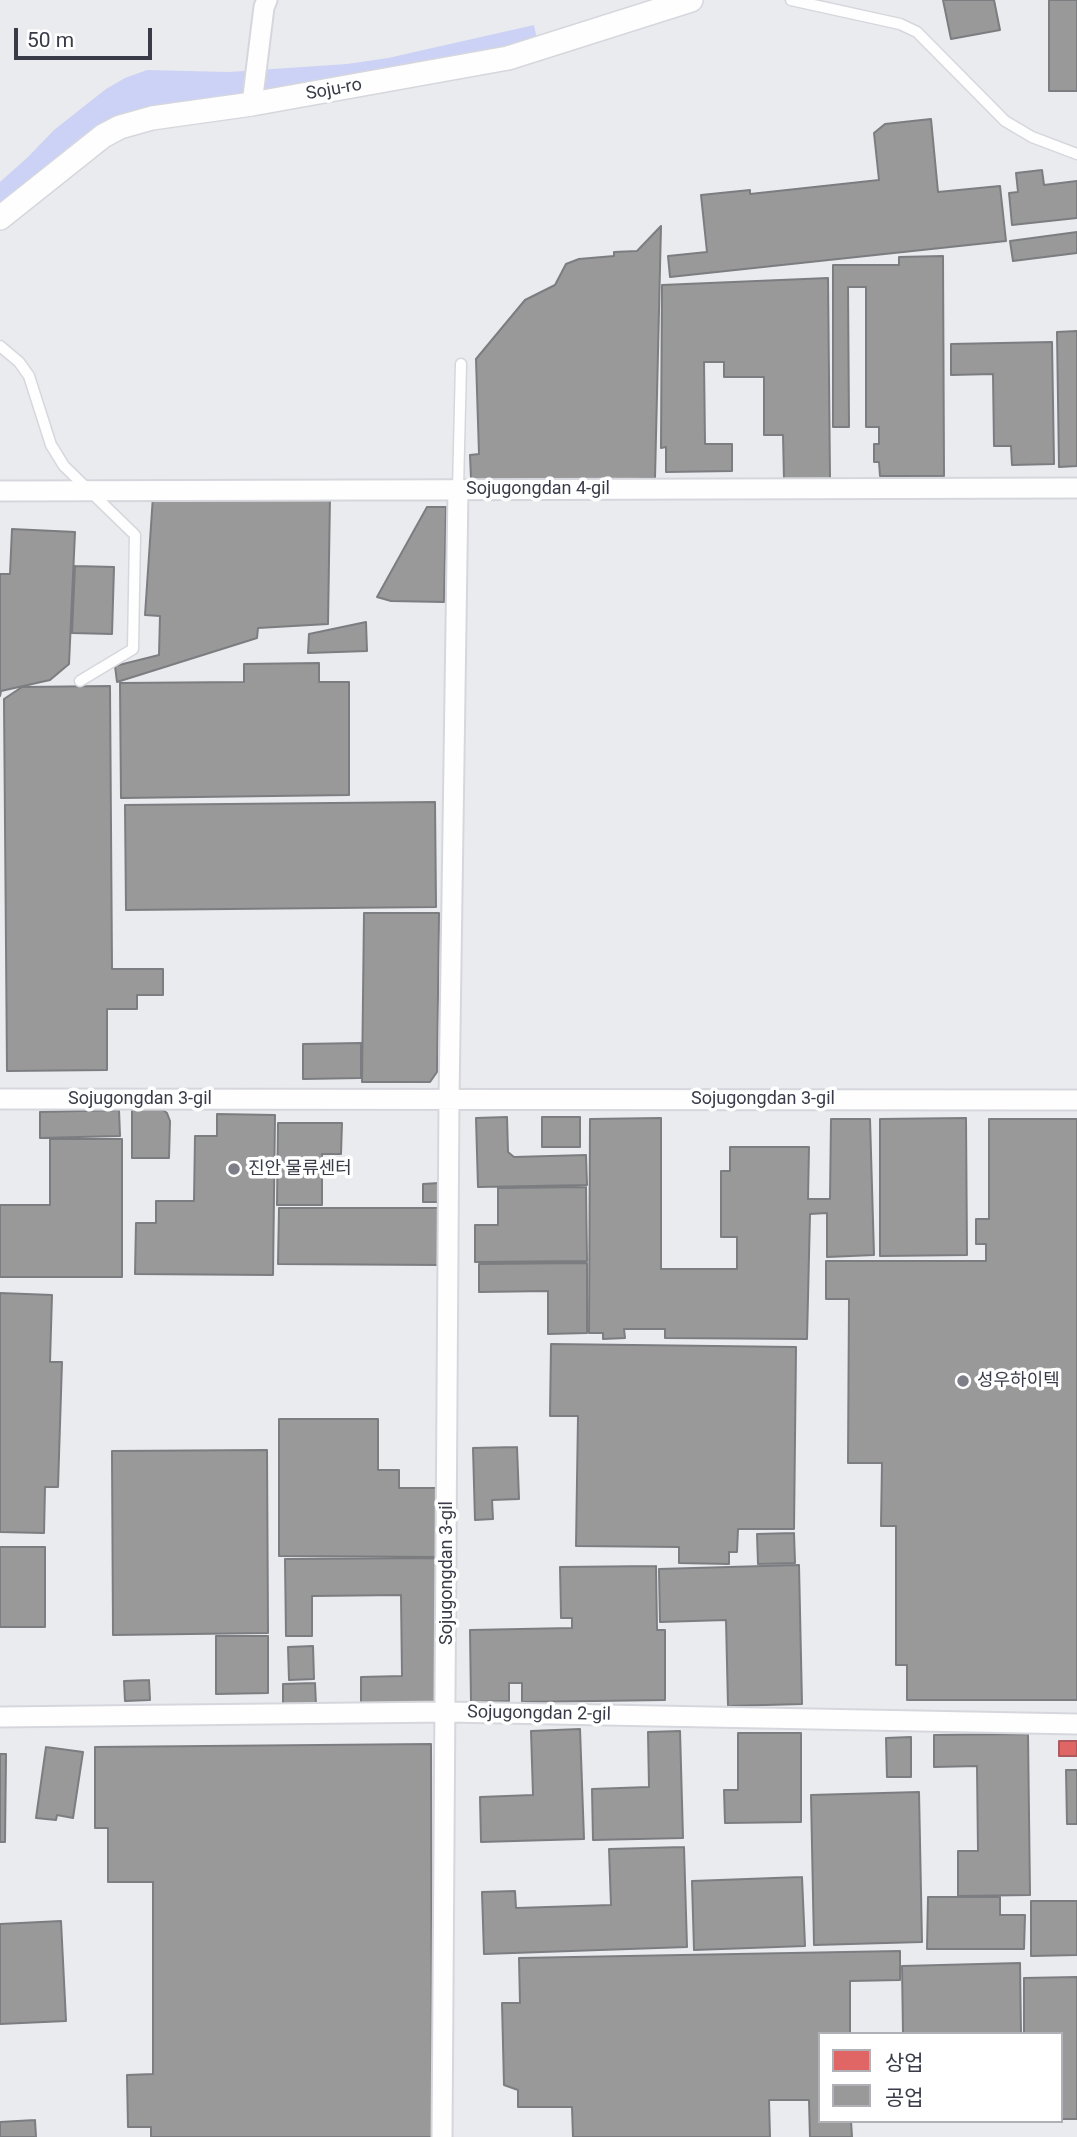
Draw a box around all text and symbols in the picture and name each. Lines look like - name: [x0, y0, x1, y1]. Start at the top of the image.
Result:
- scale bar: [18, 14, 156, 58]
- text: 50 m: [27, 28, 74, 52]
- street label: Soju-ro: [304, 74, 364, 106]
- street label: Sojugongdan 4-gil: [466, 478, 610, 500]
- street label: Sojugongdan 3-gil: [68, 1088, 212, 1110]
- street label: Sojugongdan 3-gil: [691, 1088, 835, 1110]
- place label: 진안 물류센터: [248, 1158, 352, 1180]
- marker: 진안 물류센터: [226, 1161, 242, 1177]
- place label: 성우하이텍: [977, 1370, 1060, 1392]
- marker: 성우하이텍: [955, 1373, 971, 1389]
- street label: Sojugongdan 3-gil: [436, 1501, 458, 1645]
- street label: Sojugongdan 2-gil: [467, 1702, 611, 1726]
- legend: [818, 2032, 1063, 2123]
- text: 상업: [885, 2051, 924, 2075]
- text: 공업: [885, 2086, 924, 2110]

